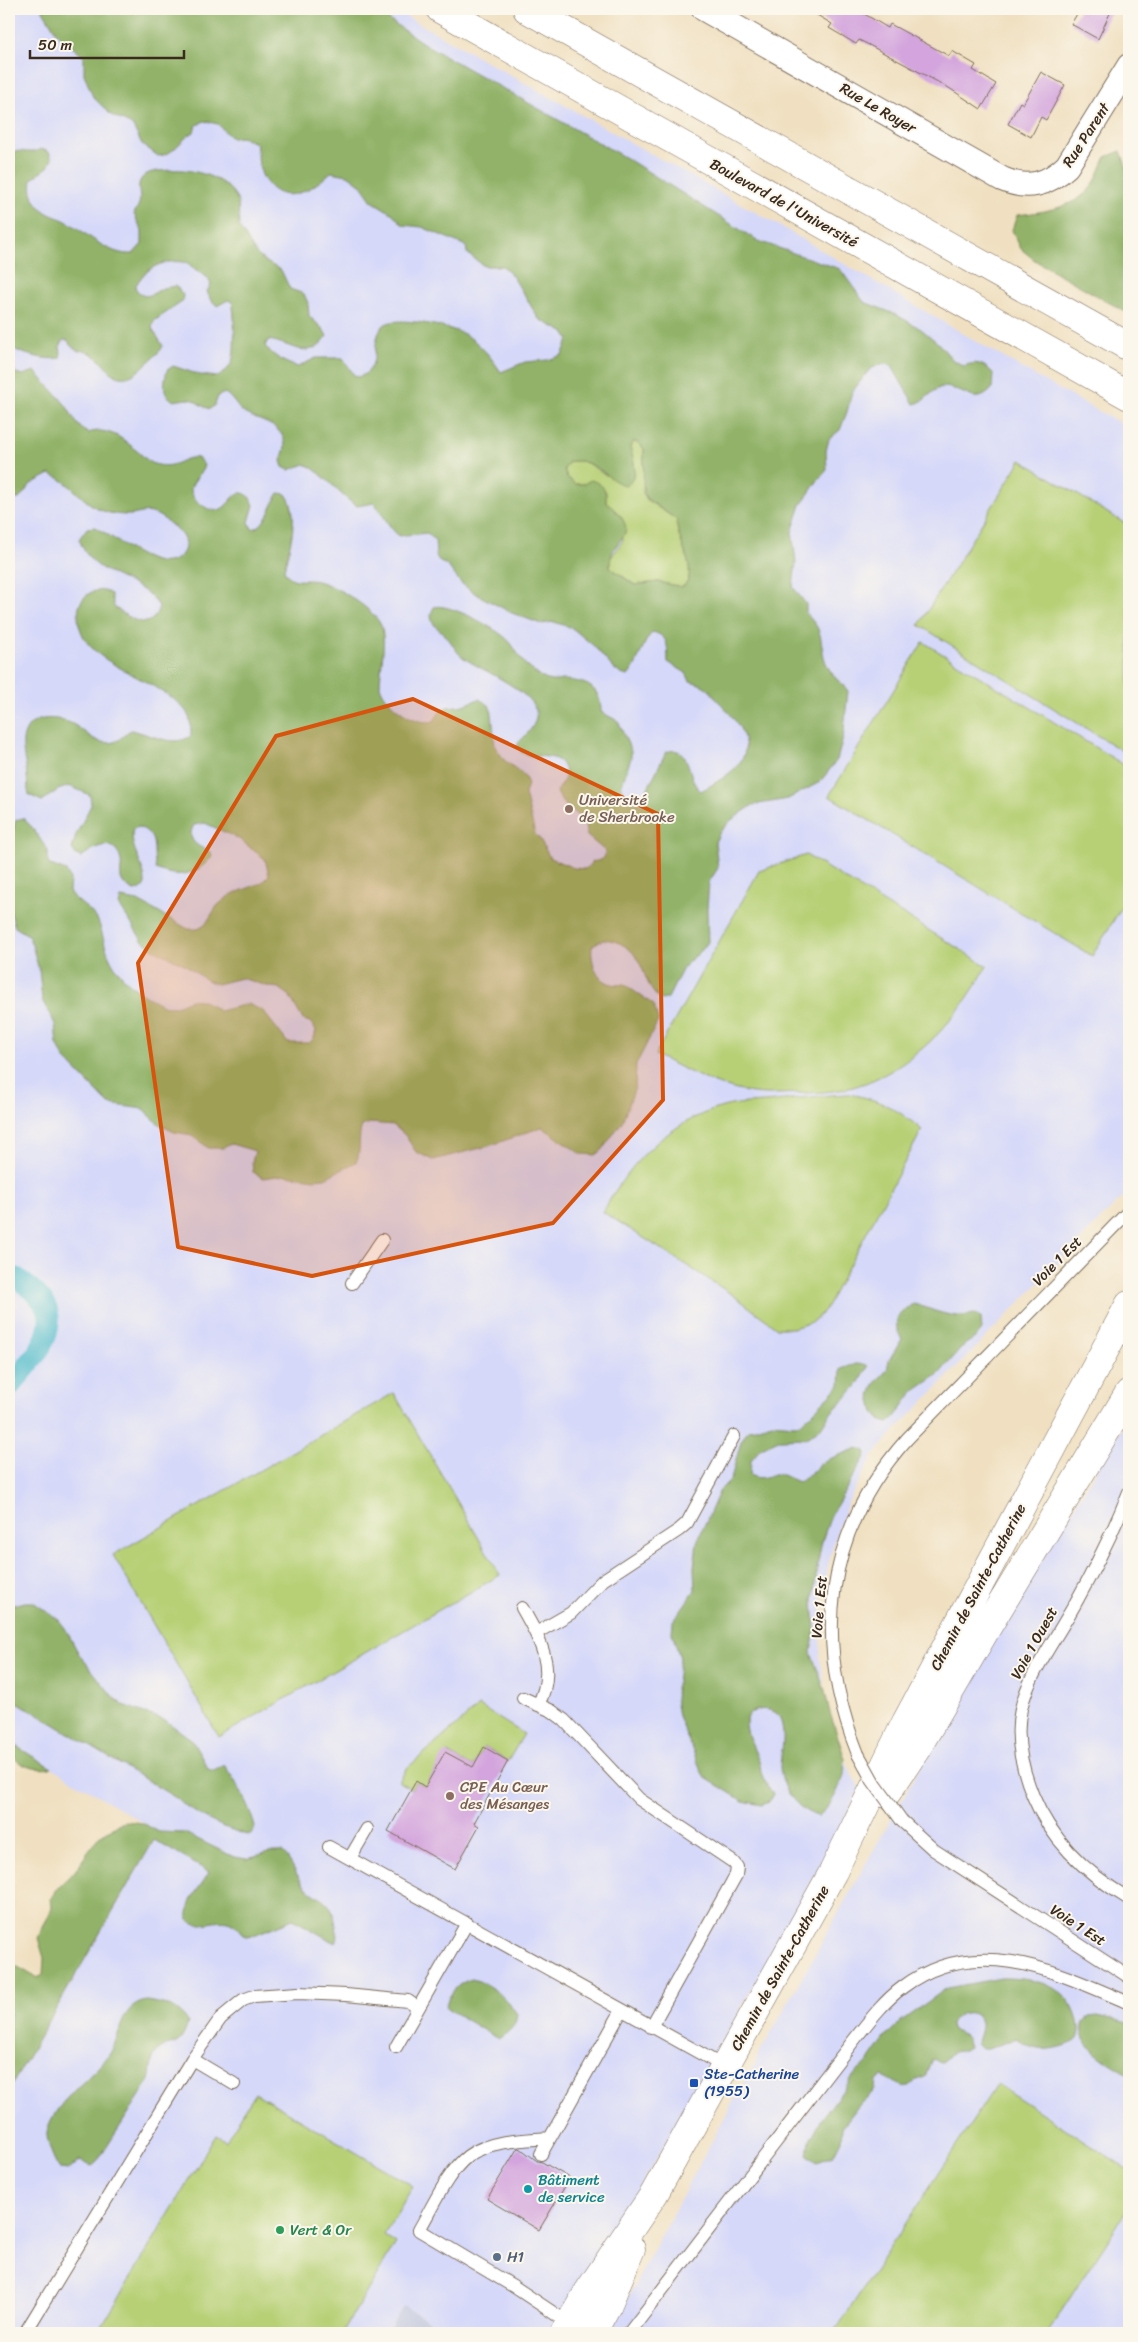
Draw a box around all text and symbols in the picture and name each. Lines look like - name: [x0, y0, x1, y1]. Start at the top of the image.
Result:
- scale bar: [30, 28, 184, 60]
- text: 50 m: [38, 32, 73, 58]
- street label: Rue Le Royer: [835, 75, 922, 141]
- street label: Rue Parent: [1055, 96, 1117, 173]
- street label: Boulevard de l'Université: [705, 151, 863, 255]
- place label: Université de Sherbrooke: [579, 787, 675, 830]
- marker: Université de Sherbrooke: [563, 803, 575, 815]
- street label: Voie 1 Est: [1026, 1229, 1089, 1292]
- street label: Chemin de Sainte-Catherine: [923, 1498, 1033, 1675]
- street label: Voie 1 Est: [803, 1574, 835, 1639]
- street label: Voie 1 Ouest: [1003, 1601, 1065, 1684]
- place label: CPE Au Cœur des Mésanges: [460, 1774, 550, 1817]
- marker: CPE Au Cœur des Mésanges: [444, 1790, 456, 1802]
- street label: Chemin de Sainte-Catherine: [723, 1880, 837, 2056]
- street label: Voie 1 Est: [1045, 1897, 1112, 1953]
- place label: Ste-Catherine (1955): [704, 2061, 800, 2104]
- marker: Ste-Catherine (1955): [688, 2077, 700, 2089]
- place label: Bâtiment de service: [538, 2167, 605, 2210]
- marker: Bâtiment de service: [522, 2183, 534, 2195]
- place label: Vert & Or: [290, 2217, 352, 2243]
- marker: Vert & Or: [274, 2224, 286, 2236]
- place label: H1: [507, 2244, 524, 2270]
- marker: H1: [491, 2251, 503, 2263]

